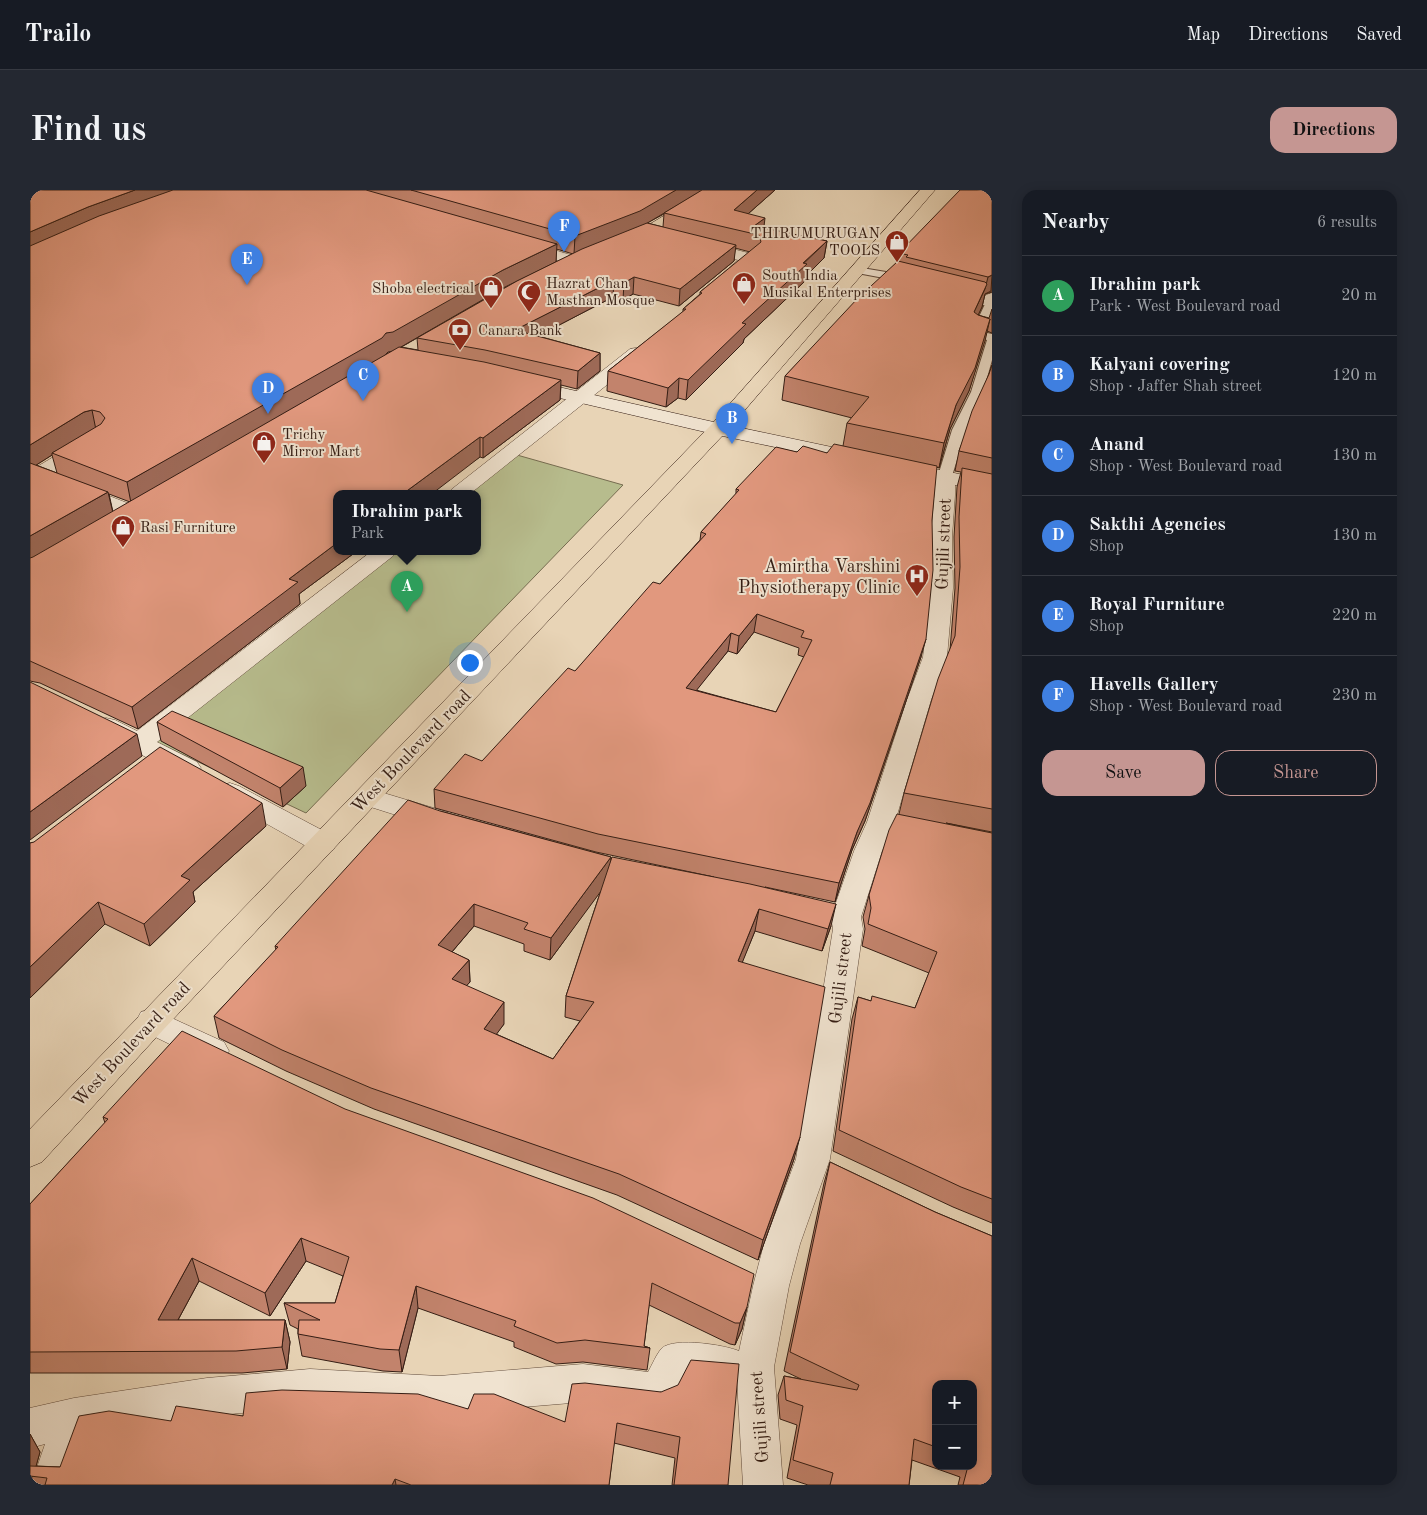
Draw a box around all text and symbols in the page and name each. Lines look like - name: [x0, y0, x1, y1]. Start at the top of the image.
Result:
- text: Trailo: [25, 23, 91, 47]
- text: Map: [1187, 26, 1220, 44]
- text: Directions: [1248, 26, 1328, 44]
- text: Saved: [1356, 26, 1402, 44]
- button: Directions: [1270, 107, 1397, 153]
- text: Find us: [30, 113, 146, 148]
- pin: F: [548, 211, 580, 252]
- text: Nearby: [1042, 212, 1110, 233]
- text: 6 results: [1317, 215, 1377, 231]
- place label: THIRUMURUGAN TOOLS: [751, 227, 880, 259]
- shop icon: THIRUMURUGAN TOOLS: [884, 229, 910, 263]
- pin: E: [231, 244, 263, 285]
- place label: South India Musikal Enterprises: [762, 269, 891, 301]
- shop icon: South India Musikal Enterprises: [731, 271, 757, 305]
- shop icon: Shoba electrical: [478, 275, 504, 309]
- text: Ibrahim park: [1089, 276, 1201, 295]
- place label: Hazrat Chan Masthan Mosque: [546, 277, 655, 309]
- mosque icon: Hazrat Chan Masthan Mosque: [516, 279, 542, 313]
- place label: Shoba electrical: [372, 282, 474, 297]
- text: A: [1052, 288, 1064, 304]
- text: 20 m: [1341, 288, 1377, 304]
- text: Park · West Boulevard road: [1089, 299, 1281, 315]
- bank icon: Canara Bank: [447, 317, 473, 351]
- place label: Canara Bank: [478, 324, 563, 339]
- text: Kalyani covering: [1089, 356, 1230, 375]
- pin: C: [347, 360, 379, 401]
- text: B: [1052, 368, 1064, 384]
- text: 120 m: [1332, 368, 1377, 384]
- pin: D: [252, 373, 284, 414]
- text: Shop · Jaffer Shah street: [1089, 379, 1262, 395]
- pin: B: [716, 403, 748, 444]
- place label: Trichy Mirror Mart: [282, 428, 360, 460]
- shop icon: Trichy Mirror Mart: [251, 430, 277, 464]
- text: Anand: [1089, 436, 1144, 455]
- text: C: [1053, 448, 1063, 464]
- text: 130 m: [1332, 448, 1377, 464]
- text: Shop · West Boulevard road: [1089, 459, 1282, 475]
- popup: [333, 490, 481, 555]
- street label: Gujili street: [933, 498, 955, 590]
- text: Ibrahim park: [351, 503, 463, 522]
- shop icon: Rasi Furniture: [110, 514, 136, 548]
- text: Sakthi Agencies: [1089, 516, 1226, 535]
- place label: Rasi Furniture: [140, 521, 236, 536]
- text: Park: [351, 526, 384, 542]
- text: D: [1052, 528, 1064, 544]
- text: 130 m: [1332, 528, 1377, 544]
- text: Shop: [1089, 539, 1124, 555]
- place label: Amirtha Varshini Physiotherapy Clinic: [738, 558, 900, 597]
- hospital icon: Amirtha Varshini Physiotherapy Clinic: [904, 563, 930, 597]
- pin: A: [391, 571, 423, 612]
- text: Royal Furniture: [1089, 596, 1225, 615]
- text: E: [1052, 608, 1064, 624]
- text: 220 m: [1332, 608, 1377, 624]
- text: Shop: [1089, 619, 1124, 635]
- your location: [457, 650, 483, 676]
- text: Havells Gallery: [1089, 676, 1219, 695]
- street label: West Boulevard road: [349, 687, 475, 817]
- text: F: [1053, 688, 1063, 704]
- text: 230 m: [1332, 688, 1377, 704]
- text: Shop · West Boulevard road: [1089, 699, 1282, 715]
- button: Save: [1042, 750, 1205, 796]
- button: Share: [1215, 750, 1377, 796]
- street label: Gujili street: [826, 931, 856, 1025]
- street label: West Boulevard road: [69, 979, 194, 1111]
- street label: Gujili street: [748, 1370, 772, 1464]
- map controls: [932, 1380, 977, 1470]
- button: +: [932, 1380, 977, 1425]
- button: −: [932, 1425, 977, 1470]

